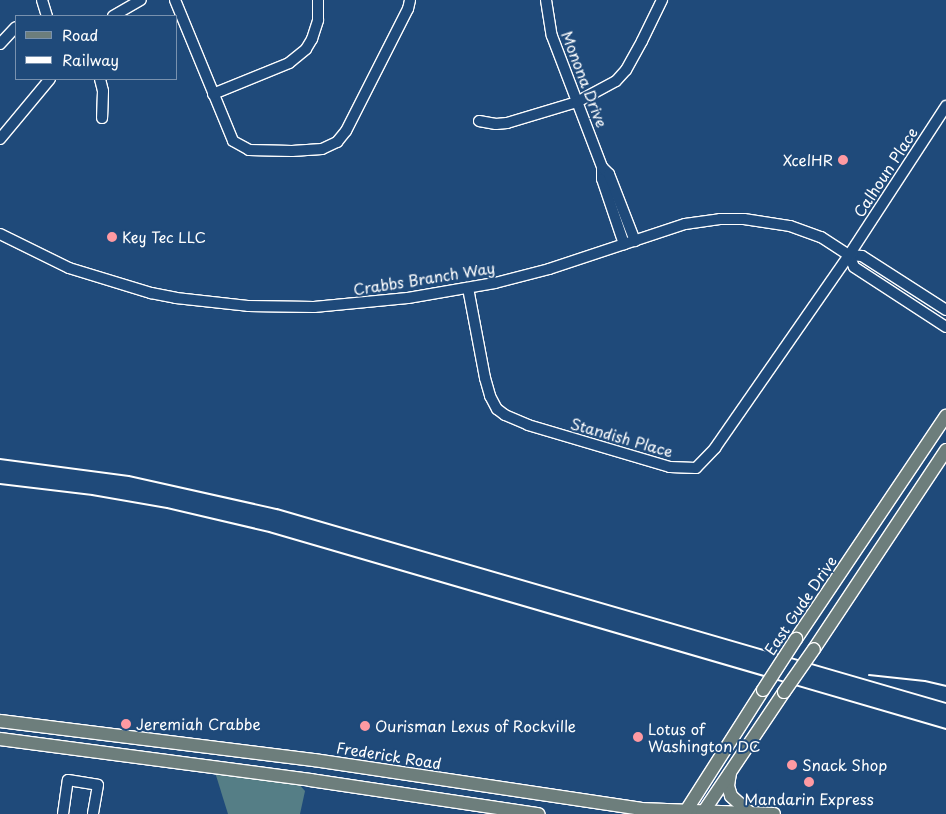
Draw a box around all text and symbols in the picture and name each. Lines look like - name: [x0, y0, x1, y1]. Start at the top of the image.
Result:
- legend: [15, 15, 178, 80]
- text: Road: [62, 23, 98, 46]
- street label: Monona Drive: [558, 28, 612, 130]
- text: Railway: [62, 48, 119, 71]
- street label: Calhoun Place: [849, 124, 921, 220]
- place label: XcelHR: [783, 151, 833, 169]
- marker: XcelHR: [837, 154, 849, 166]
- place label: Key Tec LLC: [122, 228, 209, 246]
- marker: Key Tec LLC: [106, 231, 118, 243]
- street label: Crabbs Branch Way: [351, 258, 497, 298]
- street label: Standish Place: [569, 414, 675, 460]
- street label: East Gude Drive: [760, 552, 840, 658]
- place label: Jeremiah Crabbe: [136, 715, 260, 733]
- place label: Ourisman Lexus of Rockville: [375, 717, 576, 735]
- marker: Jeremiah Crabbe: [120, 718, 132, 730]
- place label: Lotus of Washington DC: [648, 719, 760, 754]
- marker: Ourisman Lexus of Rockville: [359, 720, 371, 732]
- marker: Lotus of Washington DC: [632, 731, 644, 743]
- street label: Frederick Road: [335, 738, 443, 772]
- place label: Snack Shop: [802, 756, 888, 774]
- marker: Snack Shop: [786, 759, 798, 771]
- marker: Mandarin Express: [803, 776, 815, 788]
- place label: Mandarin Express: [744, 790, 874, 808]

